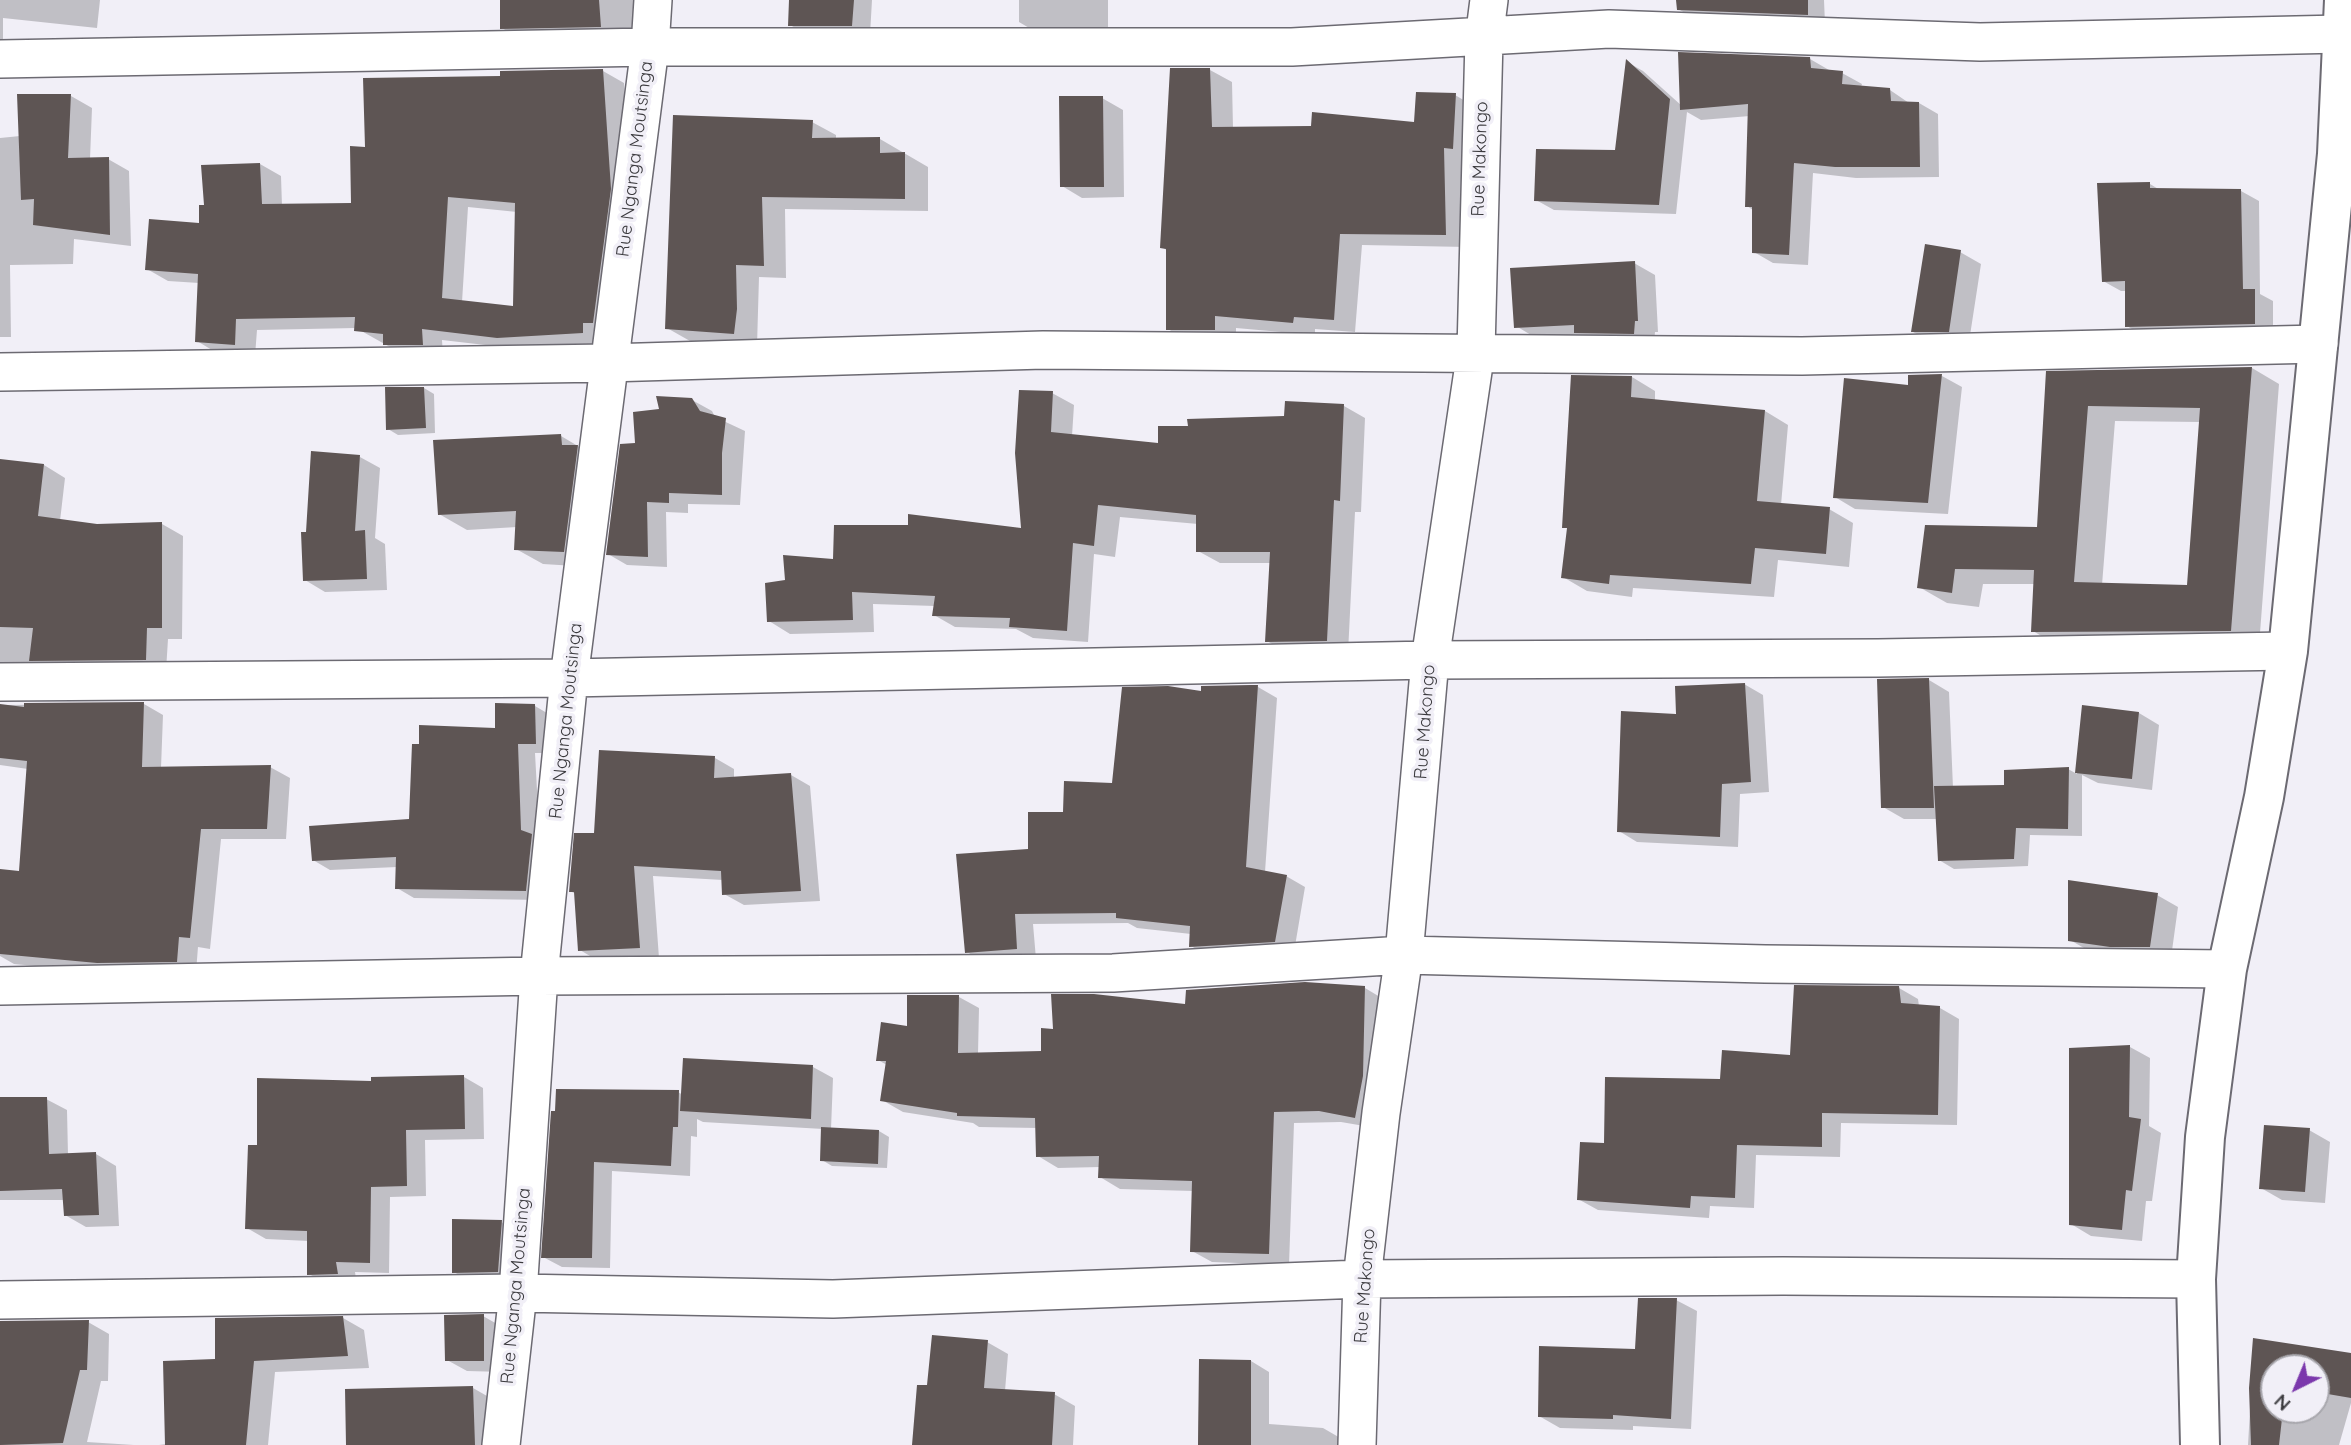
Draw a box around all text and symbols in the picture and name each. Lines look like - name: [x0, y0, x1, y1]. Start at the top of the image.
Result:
- street label: Rue Nganga Moutsinga: [612, 60, 658, 258]
- street label: Rue Makongo: [1467, 101, 1493, 217]
- street label: Rue Nganga Moutsinga: [545, 622, 587, 820]
- street label: Rue Makongo: [1410, 664, 1440, 780]
- street label: Rue Nganga Moutsinga: [497, 1187, 535, 1385]
- street label: Rue Makongo: [1350, 1228, 1380, 1344]
- north arrow: [2260, 1354, 2330, 1424]
- text: N: [2269, 1389, 2295, 1416]

